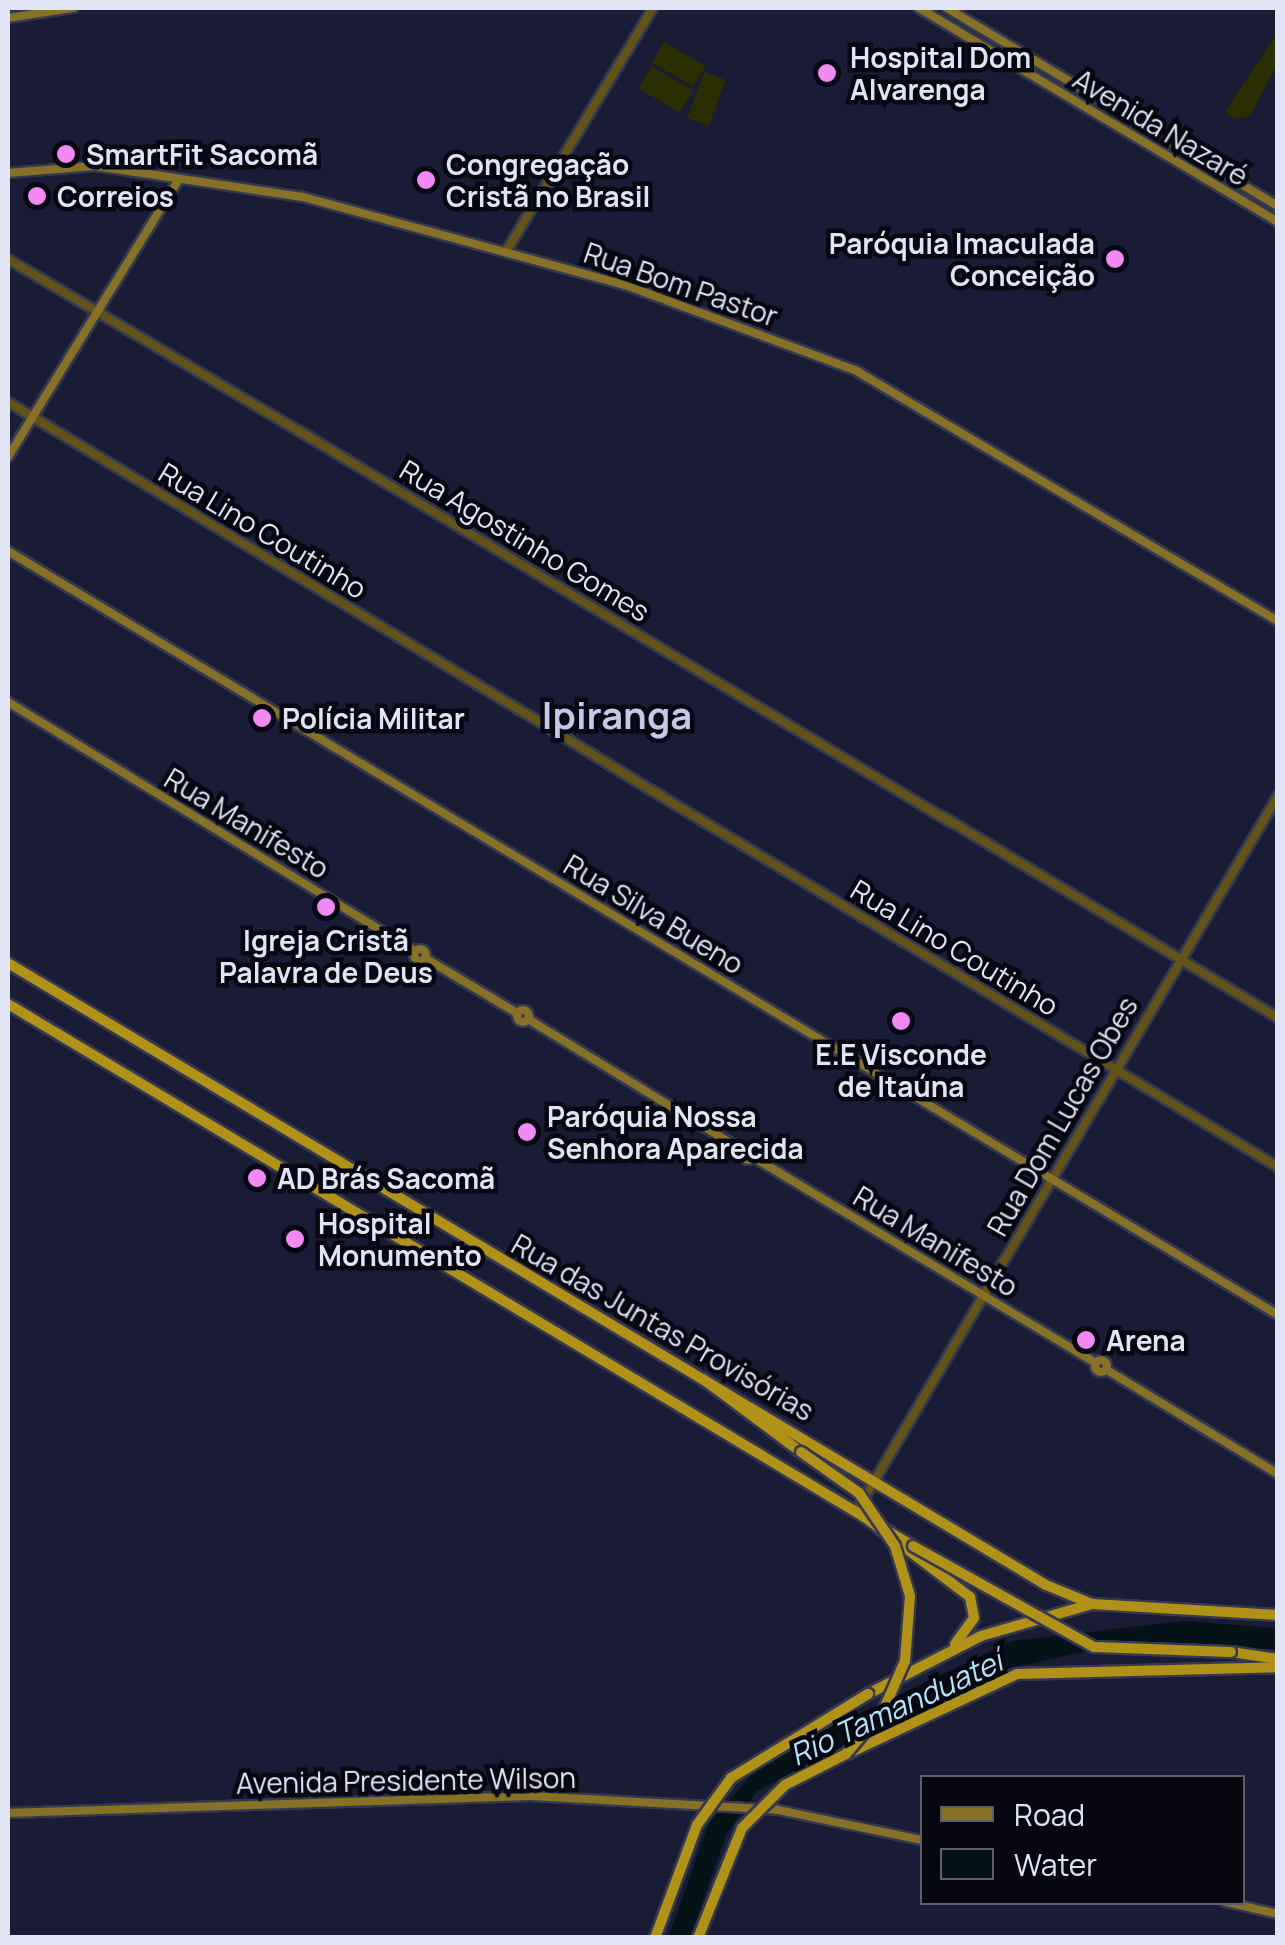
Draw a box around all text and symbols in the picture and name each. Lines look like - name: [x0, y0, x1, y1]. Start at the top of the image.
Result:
- place label: Hospital Dom Alvarenga: [850, 40, 1031, 106]
- marker: Hospital Dom Alvarenga: [814, 60, 840, 86]
- street label: Avenida Nazaré: [1068, 62, 1254, 192]
- place label: SmartFit Sacomã: [86, 137, 318, 171]
- marker: SmartFit Sacomã: [55, 143, 77, 165]
- place label: Congregação Cristã no Brasil: [446, 147, 650, 213]
- marker: Congregação Cristã no Brasil: [415, 169, 437, 191]
- place label: Correios: [57, 179, 174, 213]
- marker: Correios: [26, 185, 48, 207]
- place label: Paróquia Imaculada Conceição: [829, 226, 1095, 292]
- street label: Rua Bom Pastor: [580, 235, 782, 333]
- marker: Paróquia Imaculada Conceição: [1104, 248, 1126, 270]
- street label: Rua Agostinho Gomes: [394, 452, 656, 628]
- street label: Rua Lino Coutinho: [153, 455, 373, 605]
- district label: Ipiranga: [542, 692, 692, 738]
- place label: Polícia Militar: [282, 701, 465, 735]
- marker: Polícia Militar: [251, 707, 273, 729]
- street label: Rua Manifesto: [159, 761, 335, 885]
- street label: Rua Silva Bueno: [558, 847, 750, 981]
- street label: Rua Lino Coutinho: [845, 872, 1065, 1022]
- marker: Igreja Cristã Palavra de Deus: [315, 896, 337, 918]
- place label: Igreja Cristã Palavra de Deus: [219, 923, 433, 989]
- street label: Rua Dom Lucas Obes: [980, 991, 1144, 1241]
- marker: E.E Visconde de Itaúna: [890, 1010, 912, 1032]
- place label: E.E Visconde de Itaúna: [815, 1037, 987, 1103]
- place label: Paróquia Nossa Senhora Aparecida: [547, 1099, 804, 1165]
- marker: Paróquia Nossa Senhora Aparecida: [516, 1121, 538, 1143]
- place label: AD Brás Sacomã: [277, 1161, 495, 1195]
- marker: AD Brás Sacomã: [246, 1167, 268, 1189]
- street label: Rua Manifesto: [848, 1179, 1024, 1303]
- place label: Hospital Monumento: [318, 1206, 482, 1272]
- marker: Hospital Monumento: [282, 1226, 308, 1252]
- street label: Rua das Juntas Provisórias: [506, 1227, 820, 1427]
- place label: Arena: [1106, 1323, 1186, 1357]
- marker: Arena: [1075, 1329, 1097, 1351]
- water label: Rio Tamanduateí: [784, 1643, 1008, 1773]
- street label: Avenida Presidente Wilson: [236, 1760, 576, 1800]
- legend: [920, 1775, 1245, 1905]
- text: Road: [1014, 1794, 1085, 1835]
- text: Water: [1014, 1844, 1097, 1885]

